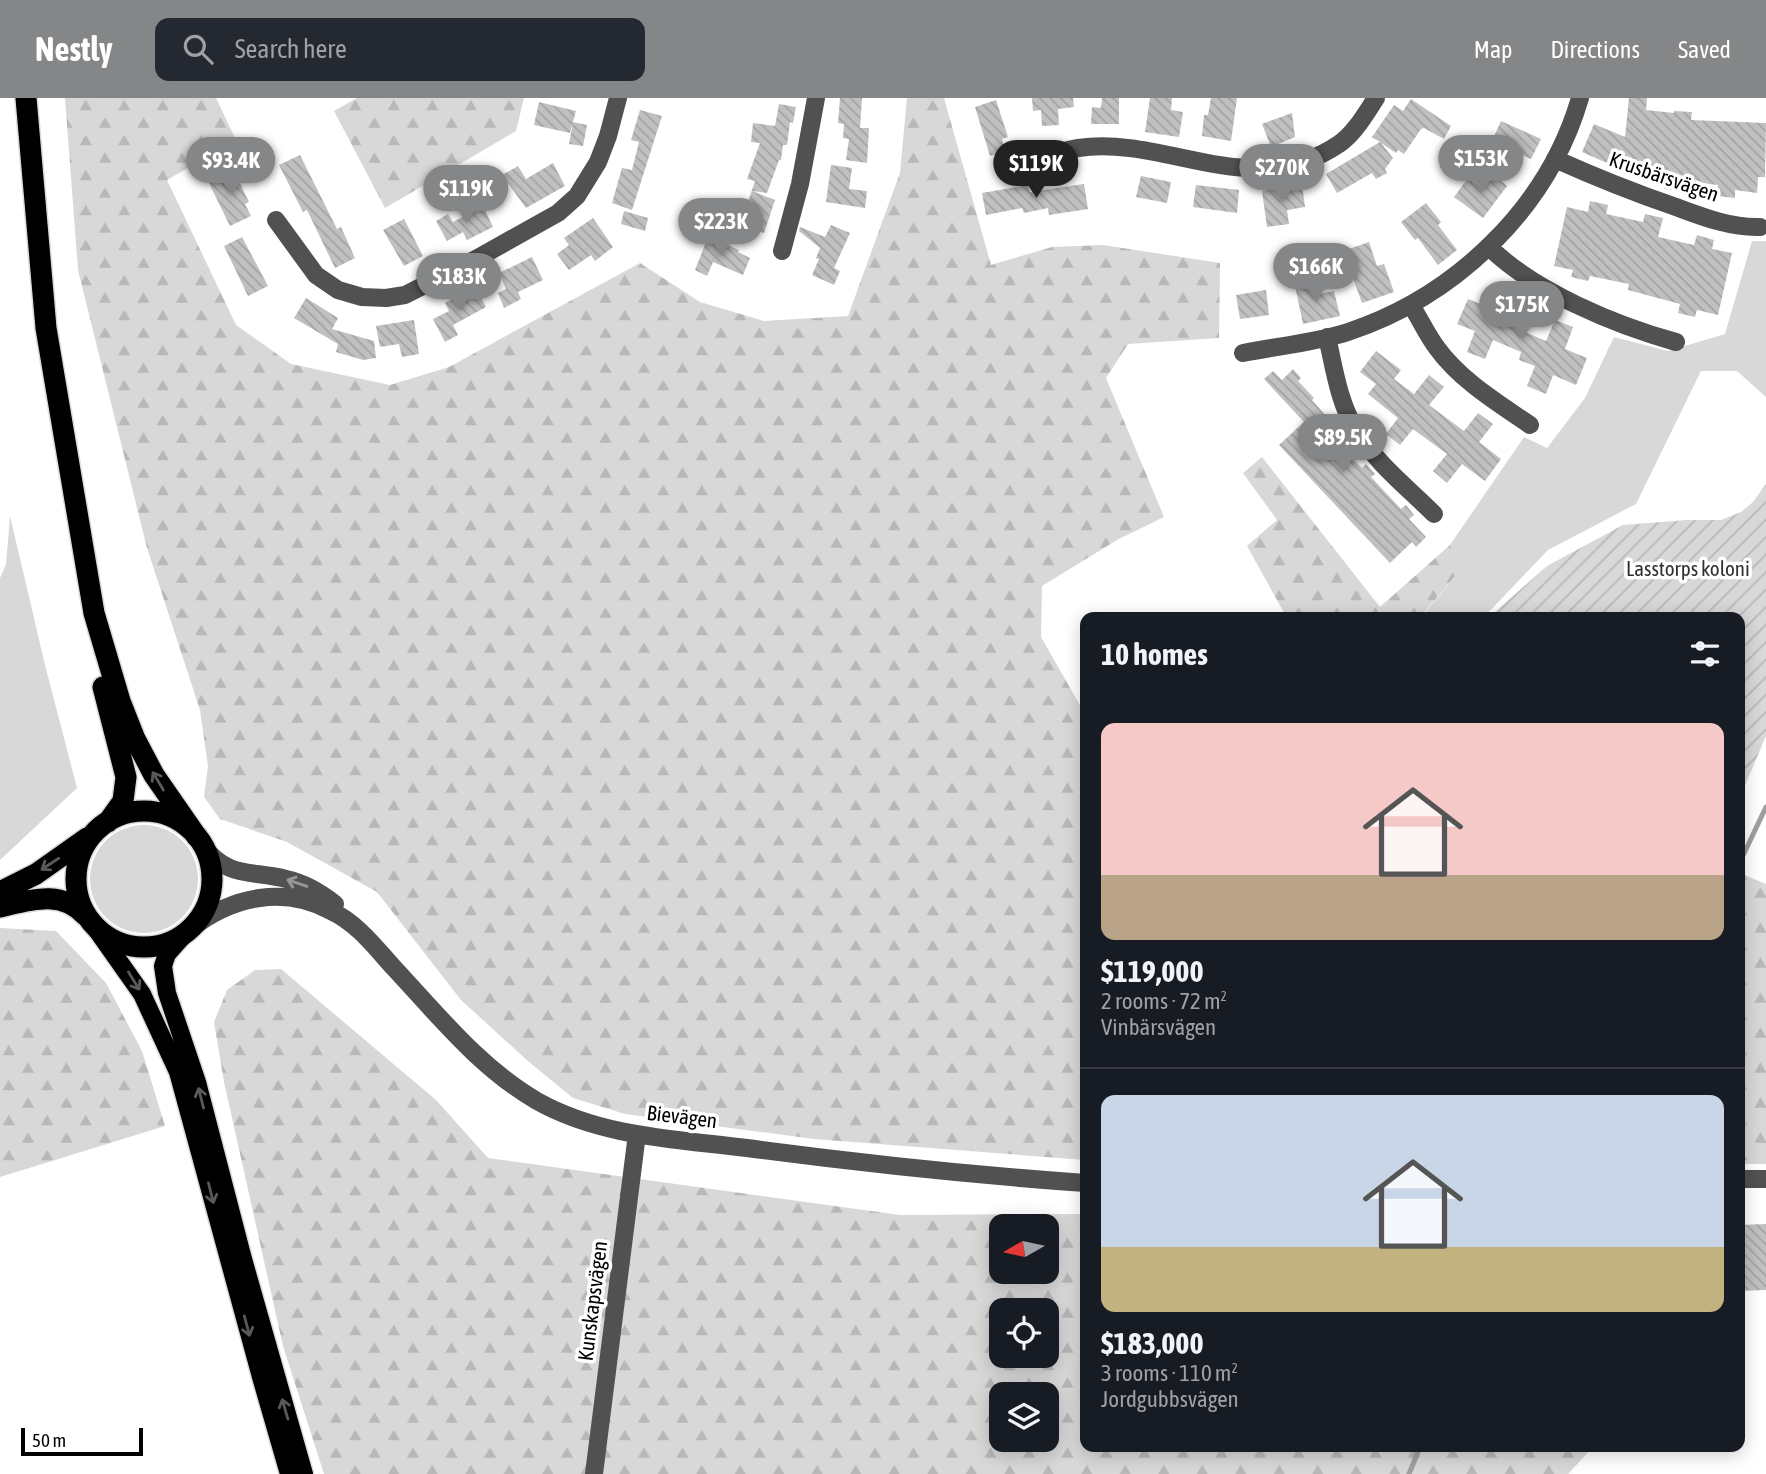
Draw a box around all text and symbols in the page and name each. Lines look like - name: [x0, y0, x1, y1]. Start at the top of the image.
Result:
- search box: [155, 18, 645, 81]
- text: Nestly: [35, 30, 113, 68]
- icon: search: [179, 30, 217, 68]
- text: Search here: [235, 34, 347, 64]
- text: Map: [1474, 36, 1512, 63]
- text: Directions: [1550, 36, 1640, 63]
- text: Saved: [1678, 36, 1731, 63]
- pin: $153K: [1432, 136, 1530, 195]
- pin: $93.4K: [174, 138, 288, 197]
- pin: $119K: [987, 140, 1085, 200]
- pin: $270K: [1233, 144, 1331, 204]
- text: $153K: [1454, 145, 1508, 171]
- street label: Krusbärsvägen: [1607, 146, 1722, 206]
- text: $93.4K: [202, 147, 260, 173]
- text: $119K: [1009, 150, 1063, 176]
- text: $270K: [1255, 154, 1309, 180]
- pin: $119K: [417, 166, 515, 225]
- text: $119K: [439, 175, 493, 201]
- pin: $223K: [672, 198, 770, 258]
- text: $223K: [694, 208, 748, 234]
- pin: $166K: [1267, 244, 1365, 303]
- text: $166K: [1289, 253, 1343, 279]
- pin: $183K: [410, 254, 508, 313]
- text: $183K: [432, 263, 486, 289]
- pin: $175K: [1473, 282, 1571, 341]
- text: $175K: [1495, 291, 1549, 317]
- pin: $89.5K: [1286, 414, 1400, 474]
- text: $89.5K: [1314, 424, 1372, 450]
- park label: Lasstorps koloni: [1626, 556, 1750, 580]
- icon: filters: [1686, 635, 1724, 673]
- text: 10 homes: [1101, 637, 1208, 671]
- icon: home: [1350, 769, 1476, 895]
- one-way arrow: [151, 771, 165, 791]
- one-way arrow: [41, 858, 61, 872]
- one-way arrow: [287, 875, 308, 888]
- text: $119,000: [1101, 954, 1204, 988]
- one-way arrow: [127, 970, 141, 990]
- text: 2 rooms · 72 m²: [1101, 988, 1227, 1014]
- text: Vinbärsvägen: [1101, 1014, 1216, 1040]
- one-way arrow: [194, 1087, 207, 1110]
- street label: Bievägen: [646, 1100, 719, 1132]
- icon: home: [1350, 1141, 1476, 1267]
- one-way arrow: [205, 1182, 218, 1204]
- north arrow: [989, 1214, 1059, 1284]
- map controls: [989, 1214, 1059, 1452]
- street label: Kunskapsvägen: [573, 1239, 611, 1362]
- button: locate: [989, 1298, 1059, 1368]
- one-way arrow: [241, 1315, 254, 1337]
- text: $183,000: [1101, 1326, 1204, 1360]
- text: 3 rooms · 110 m²: [1101, 1360, 1238, 1386]
- button: layers: [989, 1382, 1059, 1452]
- text: Jordgubbsvägen: [1101, 1386, 1239, 1412]
- one-way arrow: [277, 1398, 290, 1420]
- scale bar: [21, 1425, 144, 1457]
- text: 50 m: [32, 1429, 66, 1451]

